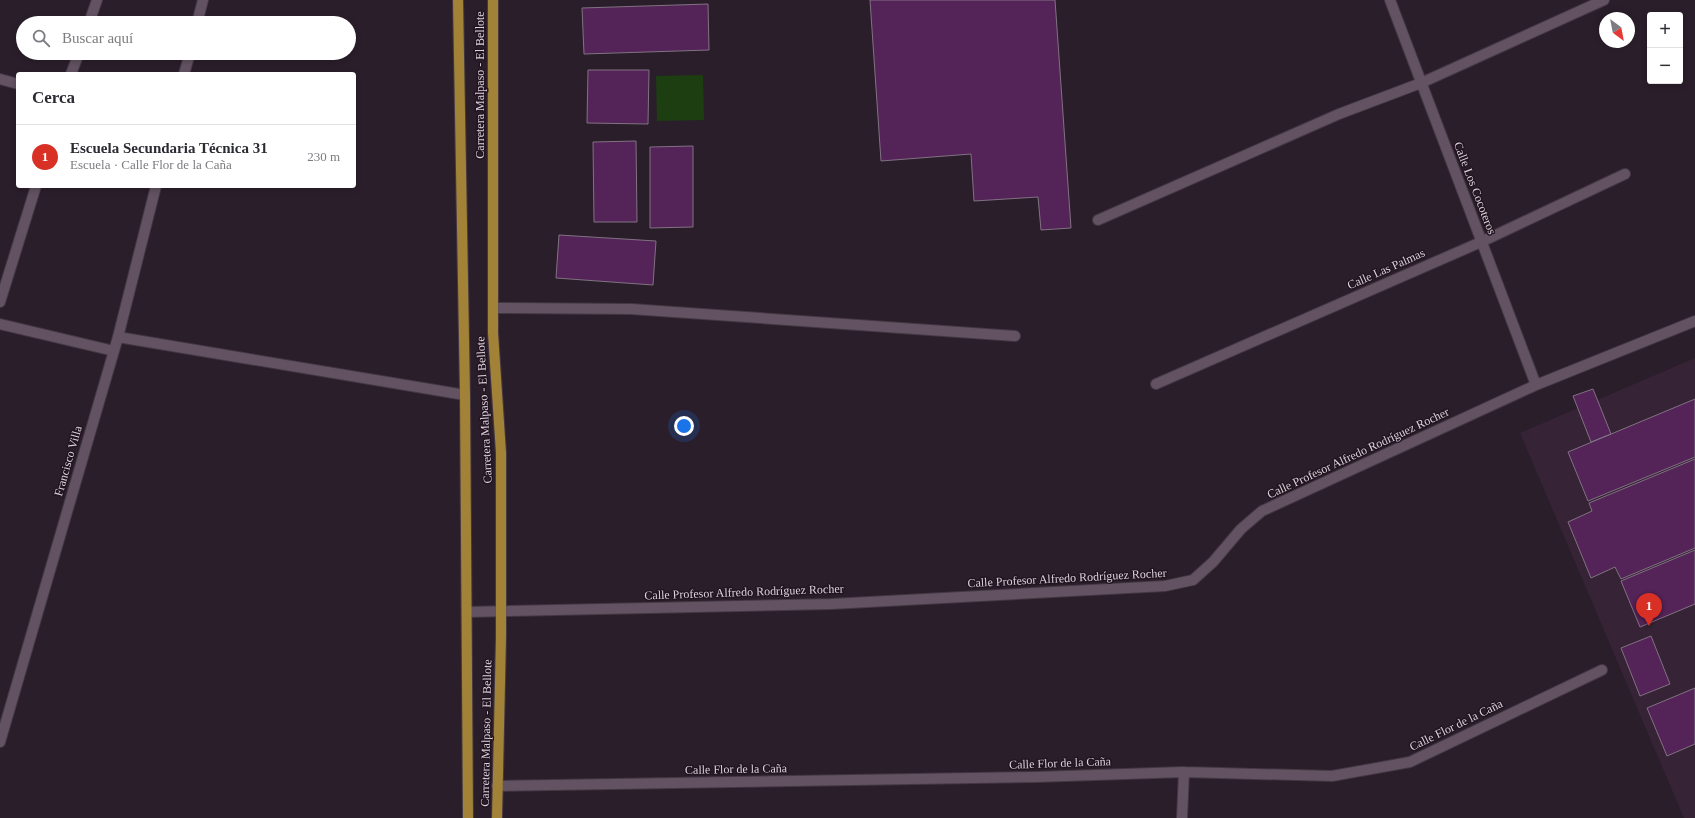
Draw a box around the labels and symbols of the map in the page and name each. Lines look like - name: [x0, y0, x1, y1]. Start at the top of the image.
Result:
- street label: Carretera Malpaso - El Bellote: [473, 11, 487, 159]
- north arrow: [1599, 12, 1635, 48]
- street label: Calle Los Cocoteros: [1451, 140, 1499, 237]
- street label: Calle Las Palmas: [1345, 246, 1427, 292]
- street label: Carretera Malpaso - El Bellote: [473, 336, 495, 484]
- street label: Calle Profesor Alfredo Rodríguez Rocher: [1265, 405, 1451, 501]
- your location: [674, 416, 694, 436]
- street label: Francisco Villa: [51, 423, 85, 498]
- street label: Calle Profesor Alfredo Rodríguez Rocher: [967, 566, 1167, 590]
- street label: Calle Profesor Alfredo Rodríguez Rocher: [644, 582, 844, 602]
- pin: 1: [1636, 593, 1662, 626]
- street label: Carretera Malpaso - El Bellote: [478, 659, 494, 807]
- street label: Calle Flor de la Caña: [1407, 696, 1505, 754]
- street label: Calle Flor de la Caña: [1009, 754, 1112, 772]
- street label: Calle Flor de la Caña: [685, 761, 788, 777]

